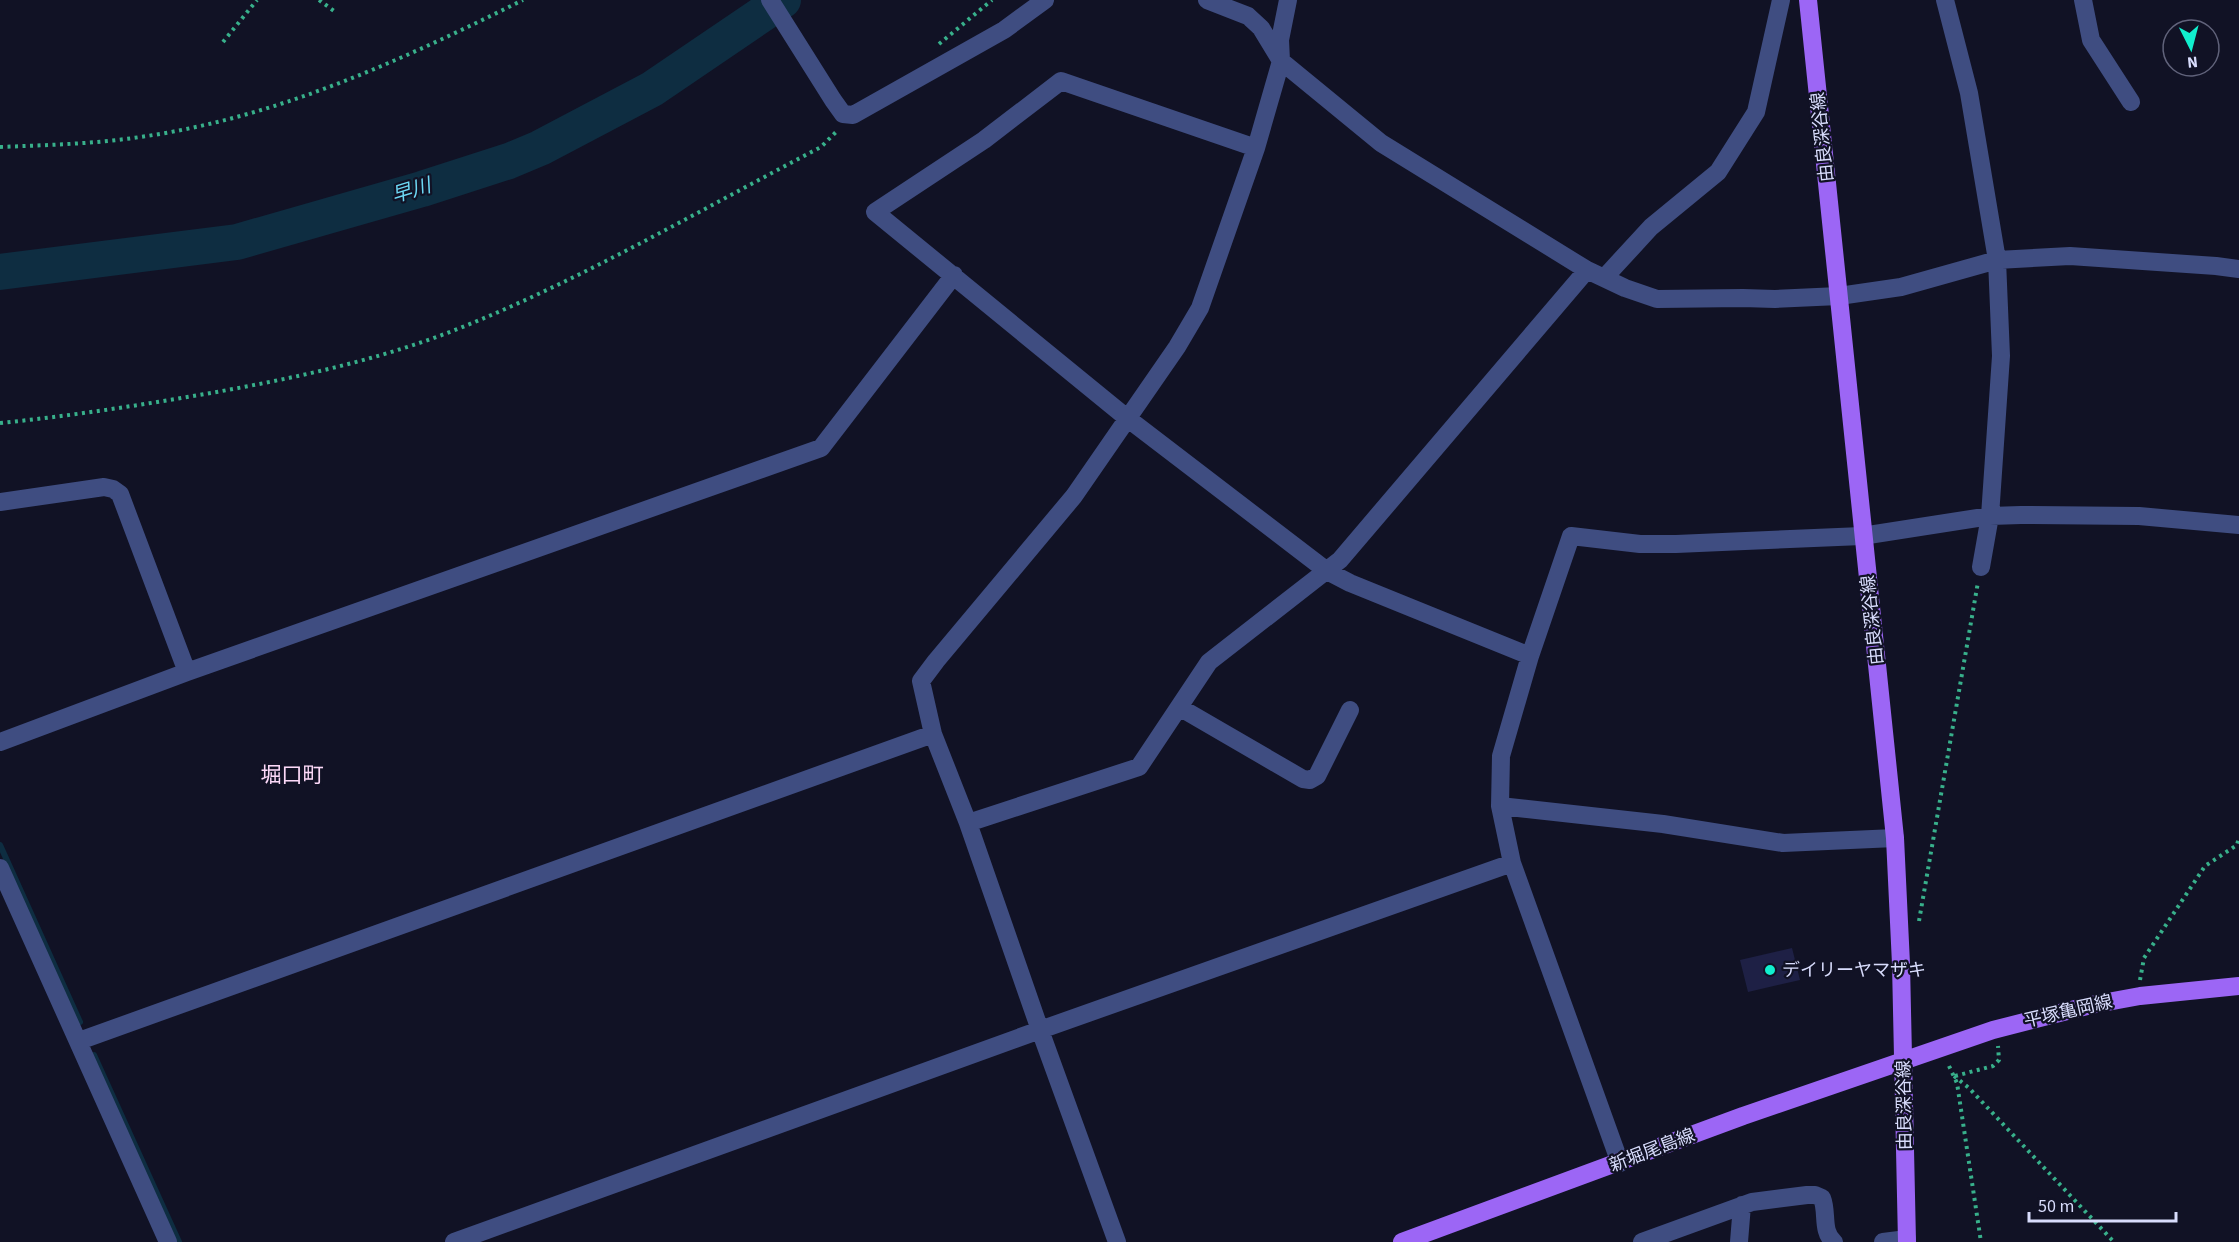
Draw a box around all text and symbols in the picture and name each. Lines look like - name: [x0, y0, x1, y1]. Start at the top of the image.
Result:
- north arrow: [2161, 18, 2221, 78]
- text: N: [2186, 50, 2199, 73]
- street label: 由良深谷線: [1805, 91, 1840, 183]
- water label: 早川: [388, 171, 436, 210]
- street label: 由良深谷線: [1855, 574, 1890, 666]
- district label: 堀口町: [261, 760, 324, 790]
- place label: デイリーヤマザキ: [1782, 958, 1926, 983]
- marker: デイリーヤマザキ: [1763, 963, 1777, 977]
- street label: 平塚亀岡線: [2021, 989, 2115, 1034]
- street label: 由良深谷線: [1891, 1060, 1918, 1150]
- street label: 新堀尾島線: [1606, 1123, 1699, 1178]
- scale bar: [2029, 1185, 2176, 1223]
- text: 50 m: [2038, 1194, 2074, 1219]

